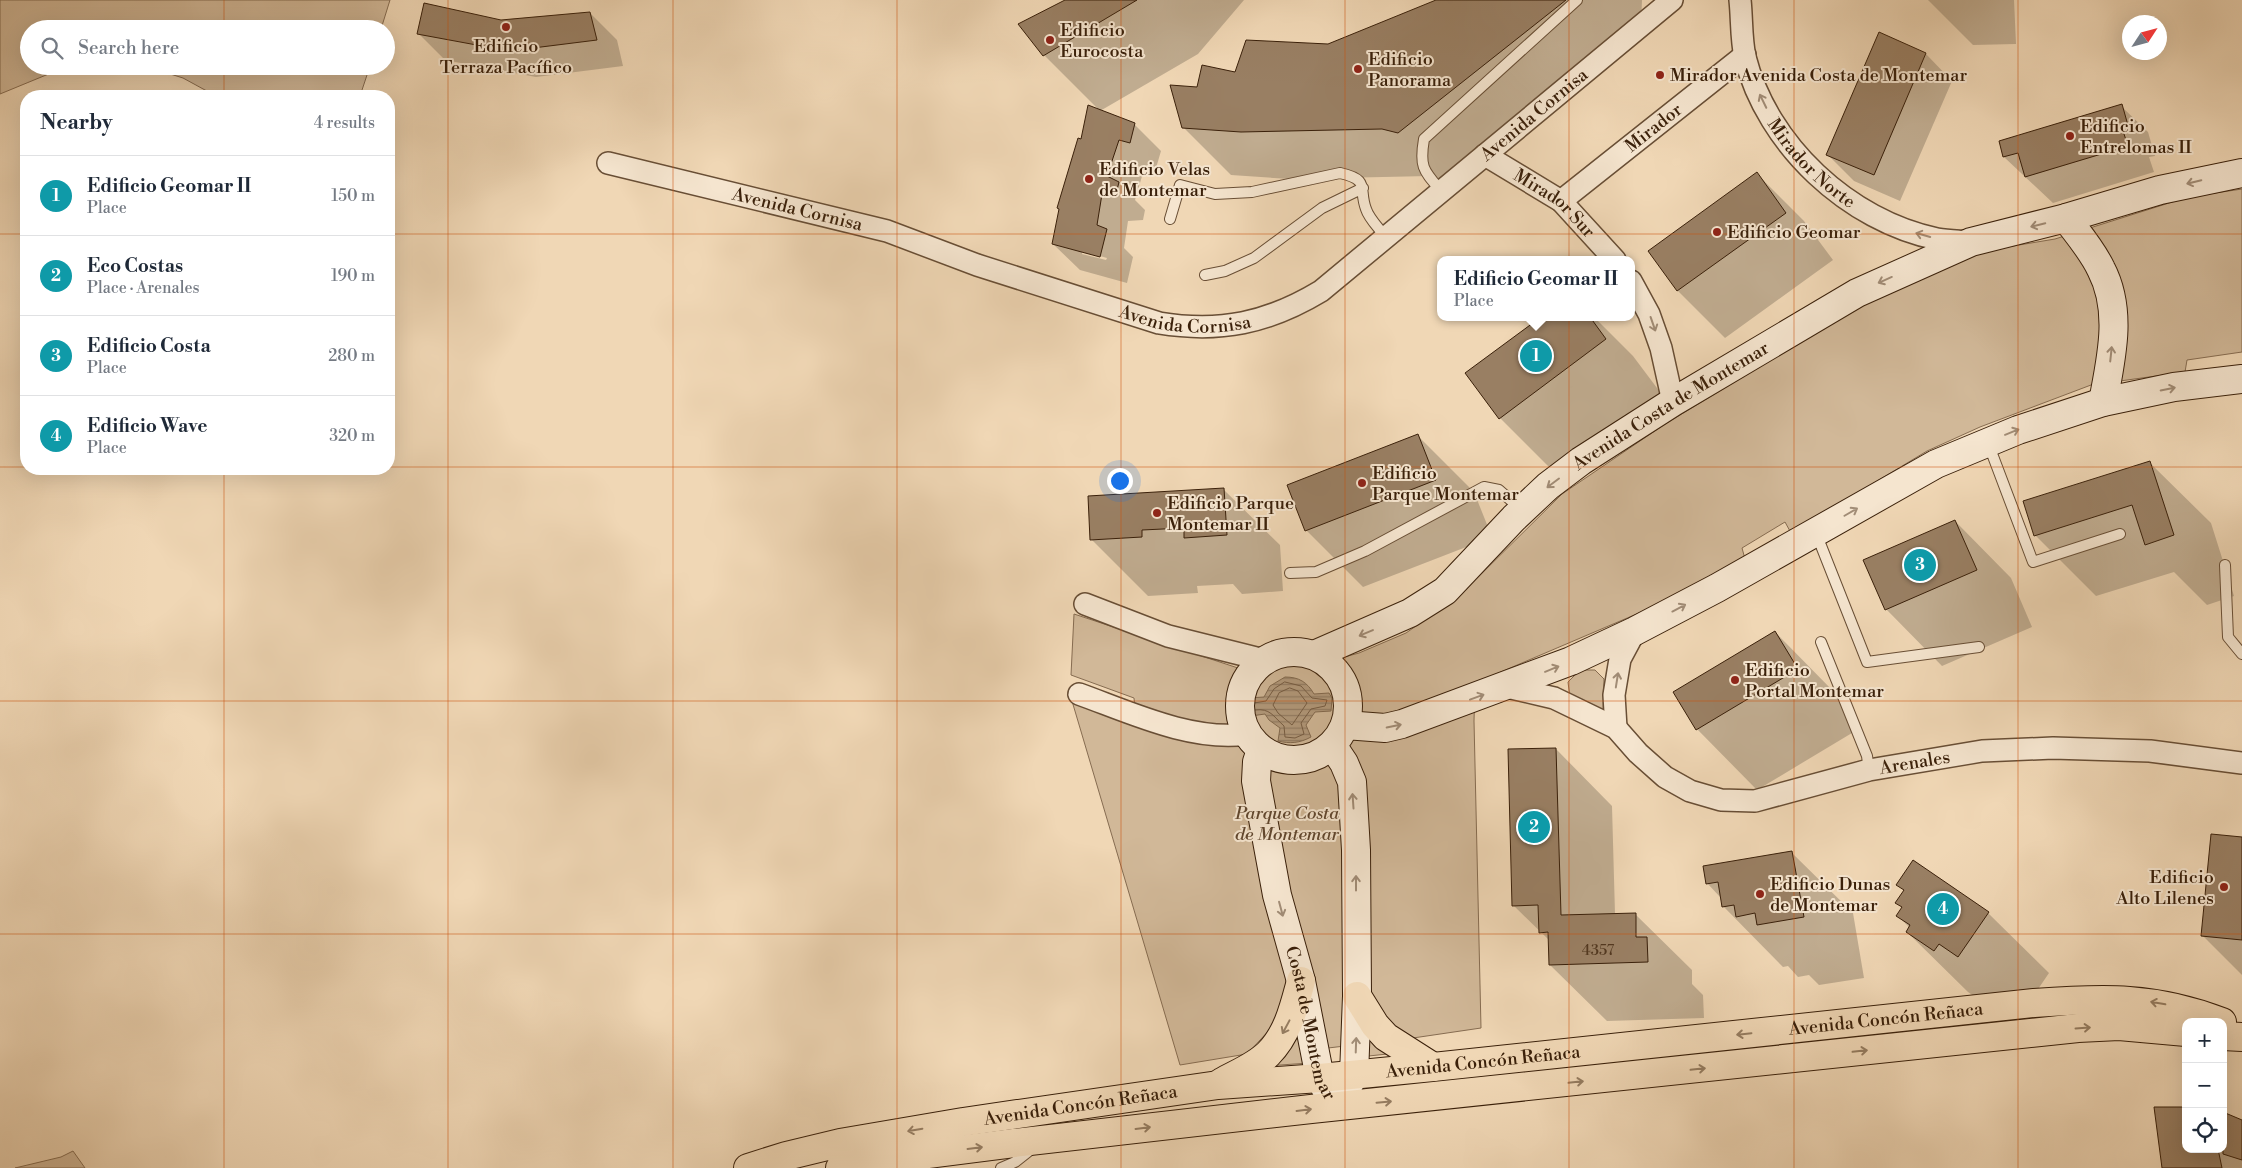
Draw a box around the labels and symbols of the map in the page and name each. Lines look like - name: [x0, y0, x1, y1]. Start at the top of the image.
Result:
- north arrow: [2122, 15, 2167, 60]
- place label: Edificio Eurocosta: [1060, 19, 1144, 63]
- marker: Edificio Terraza Pacífico: [500, 21, 512, 33]
- marker: Edificio Eurocosta: [1044, 34, 1056, 46]
- place label: Edificio Terraza Pacífico: [440, 35, 572, 79]
- place label: Edificio Panorama: [1368, 48, 1452, 92]
- marker: Edificio Panorama: [1352, 63, 1364, 75]
- street label: Avenida Cornisa: [1474, 63, 1593, 167]
- place label: Mirador Avenida Costa de Montemar: [1670, 64, 1967, 87]
- marker: Mirador Avenida Costa de Montemar: [1654, 69, 1666, 81]
- one-way arrow: [1758, 93, 1768, 108]
- street label: Mirador: [1620, 98, 1687, 157]
- street label: Mirador Norte: [1762, 114, 1860, 213]
- place label: Edificio Entrelomas II: [2080, 115, 2192, 159]
- marker: Edificio Entrelomas II: [2064, 130, 2076, 142]
- place label: Edificio Velas de Montemar: [1099, 158, 1210, 202]
- street label: Mirador Sur: [1509, 164, 1600, 243]
- marker: Edificio Velas de Montemar: [1083, 173, 1095, 185]
- one-way arrow: [2187, 178, 2203, 187]
- street label: Avenida Cornisa: [729, 182, 866, 236]
- place label: Edificio Geomar: [1727, 221, 1861, 244]
- one-way arrow: [2030, 221, 2046, 230]
- marker: Edificio Geomar: [1711, 226, 1723, 238]
- one-way arrow: [1915, 229, 1931, 239]
- one-way arrow: [1878, 276, 1893, 286]
- street label: Avenida Cornisa: [1115, 299, 1254, 338]
- one-way arrow: [1648, 316, 1658, 332]
- street label: Avenida Costa de Montemar: [1567, 336, 1773, 476]
- pin: 1: [1520, 337, 1552, 375]
- one-way arrow: [2106, 347, 2116, 363]
- one-way arrow: [2160, 383, 2176, 393]
- one-way arrow: [2004, 427, 2019, 437]
- place label: Edificio Parque Montemar: [1372, 462, 1519, 506]
- your location: [1107, 468, 1133, 494]
- marker: Edificio Parque Montemar: [1356, 477, 1368, 489]
- one-way arrow: [1546, 478, 1560, 488]
- place label: Edificio Parque Montemar II: [1167, 492, 1294, 536]
- marker: Edificio Parque Montemar II: [1151, 507, 1163, 519]
- one-way arrow: [1844, 507, 1859, 517]
- pin: 3: [1904, 546, 1936, 584]
- one-way arrow: [1671, 603, 1686, 613]
- one-way arrow: [1359, 629, 1374, 639]
- place label: Edificio Portal Montemar: [1745, 659, 1884, 703]
- one-way arrow: [1544, 664, 1559, 673]
- one-way arrow: [1612, 672, 1622, 688]
- marker: Edificio Portal Montemar: [1729, 674, 1741, 686]
- one-way arrow: [1469, 692, 1485, 701]
- one-way arrow: [1385, 721, 1401, 730]
- street label: Arenales: [1877, 745, 1952, 780]
- one-way arrow: [1348, 794, 1357, 810]
- park label: Parque Costa de Montemar: [1234, 802, 1340, 846]
- pin: 2: [1518, 808, 1550, 846]
- place label: Edificio Alto Lilenes: [2115, 866, 2214, 910]
- place label: Edificio Dunas de Montemar: [1770, 873, 1891, 917]
- one-way arrow: [1351, 875, 1361, 892]
- marker: Edificio Alto Lilenes: [2218, 881, 2230, 893]
- marker: Edificio Dunas de Montemar: [1754, 888, 1766, 900]
- pin: 4: [1927, 890, 1959, 928]
- one-way arrow: [1276, 900, 1286, 916]
- house number: 4357: [1582, 941, 1615, 960]
- street label: Costa de Montemar: [1280, 943, 1341, 1104]
- street label: Avenida Concón Reñaca: [1786, 997, 1985, 1041]
- one-way arrow: [2150, 998, 2166, 1008]
- one-way arrow: [1281, 1019, 1290, 1034]
- one-way arrow: [2075, 1023, 2091, 1032]
- one-way arrow: [1737, 1029, 1753, 1039]
- one-way arrow: [1351, 1037, 1360, 1053]
- street label: Avenida Concón Reñaca: [1384, 1040, 1582, 1083]
- one-way arrow: [1852, 1046, 1868, 1056]
- one-way arrow: [1690, 1064, 1706, 1073]
- one-way arrow: [1568, 1077, 1584, 1087]
- street label: Avenida Concón Reñaca: [981, 1079, 1180, 1130]
- one-way arrow: [1376, 1097, 1392, 1107]
- one-way arrow: [1296, 1105, 1312, 1115]
- one-way arrow: [1134, 1123, 1150, 1133]
- one-way arrow: [907, 1125, 923, 1135]
- one-way arrow: [967, 1143, 983, 1153]

